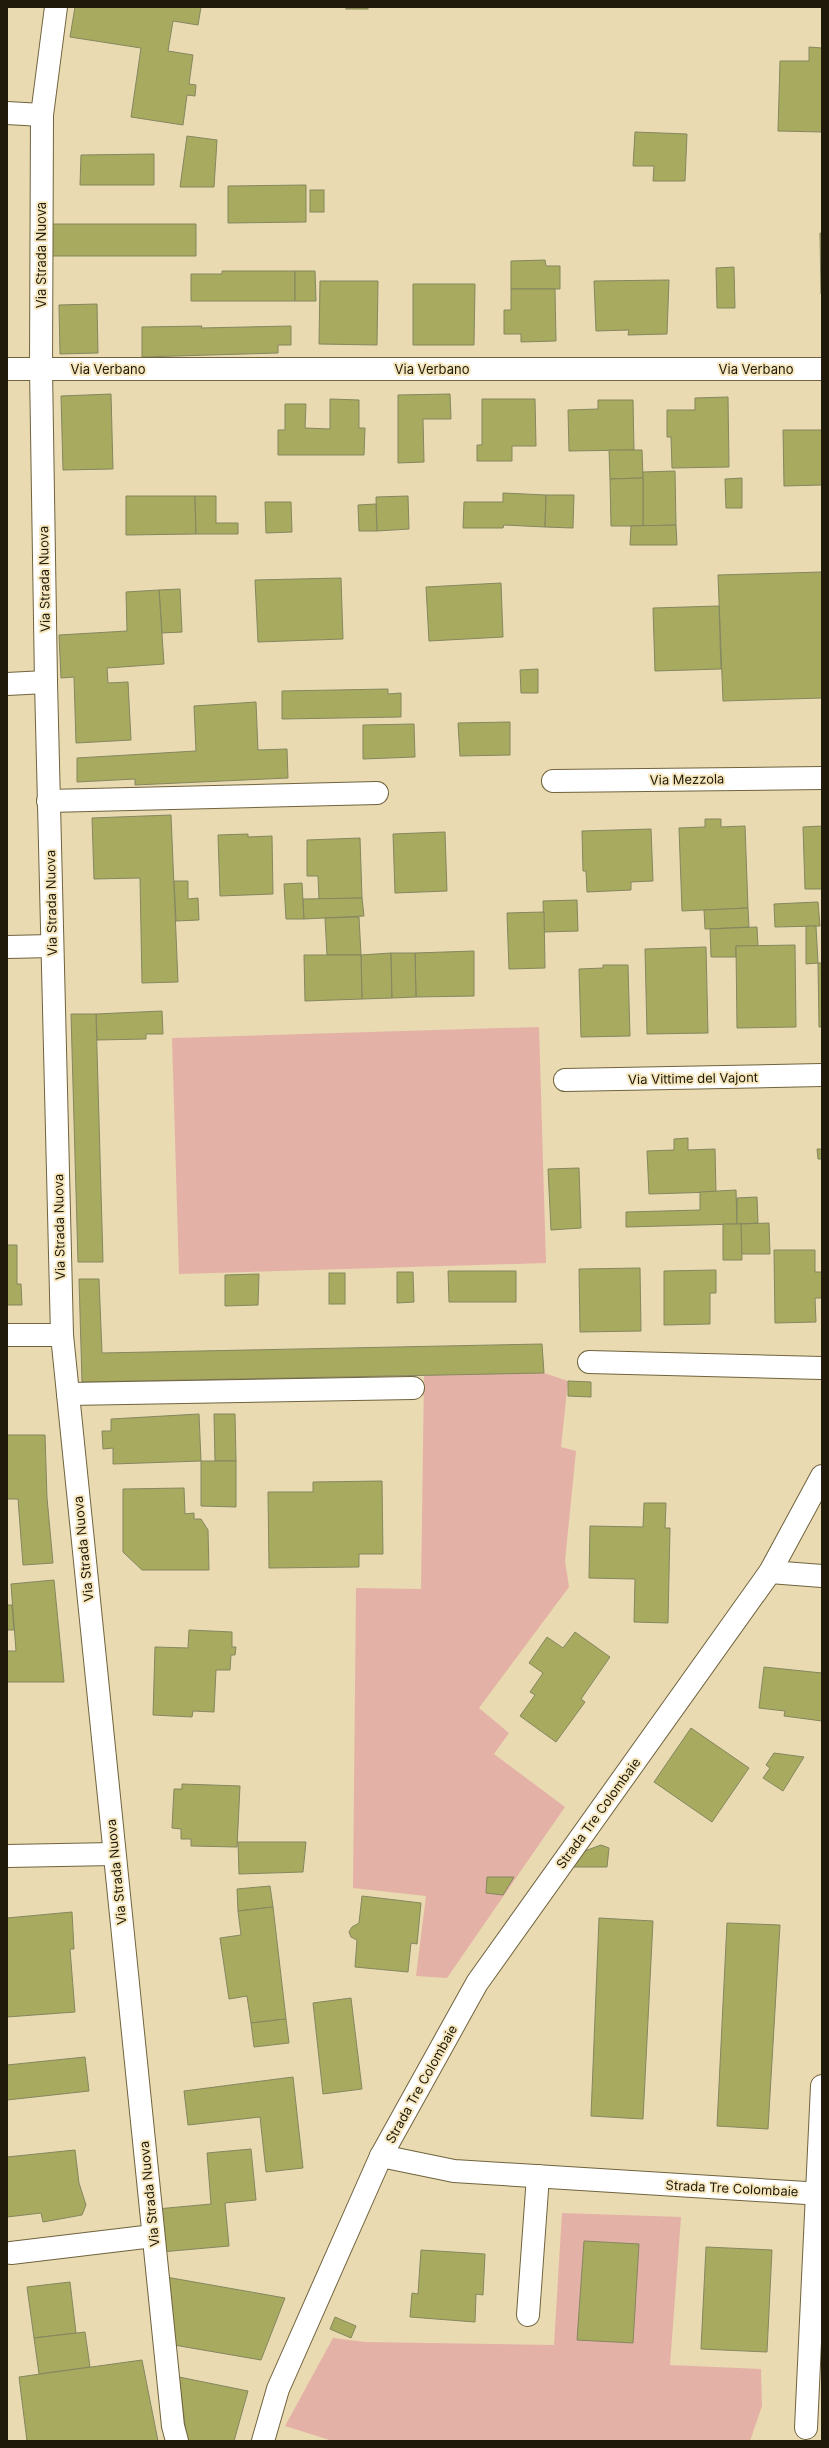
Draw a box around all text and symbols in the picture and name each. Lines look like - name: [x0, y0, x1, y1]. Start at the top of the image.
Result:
- street label: Via Strada Nuova: [33, 202, 49, 308]
- street label: Via Verbano: [71, 361, 146, 377]
- street label: Via Verbano: [395, 361, 470, 377]
- street label: Via Verbano: [719, 361, 794, 377]
- street label: Via Strada Nuova: [35, 526, 53, 632]
- street label: Via Mezzola: [650, 770, 724, 788]
- street label: Via Strada Nuova: [42, 850, 60, 956]
- street label: Via Vittime del Vajont: [628, 1069, 758, 1087]
- street label: Via Strada Nuova: [50, 1174, 68, 1280]
- street label: Via Strada Nuova: [69, 1495, 97, 1603]
- street label: Strada Tre Colombaie: [552, 1754, 644, 1872]
- street label: Via Strada Nuova: [102, 1818, 130, 1926]
- street label: Strada Tre Colombaie: [382, 2022, 460, 2146]
- street label: Via Strada Nuova: [135, 2140, 163, 2248]
- street label: Strada Tre Colombaie: [665, 2177, 799, 2199]

